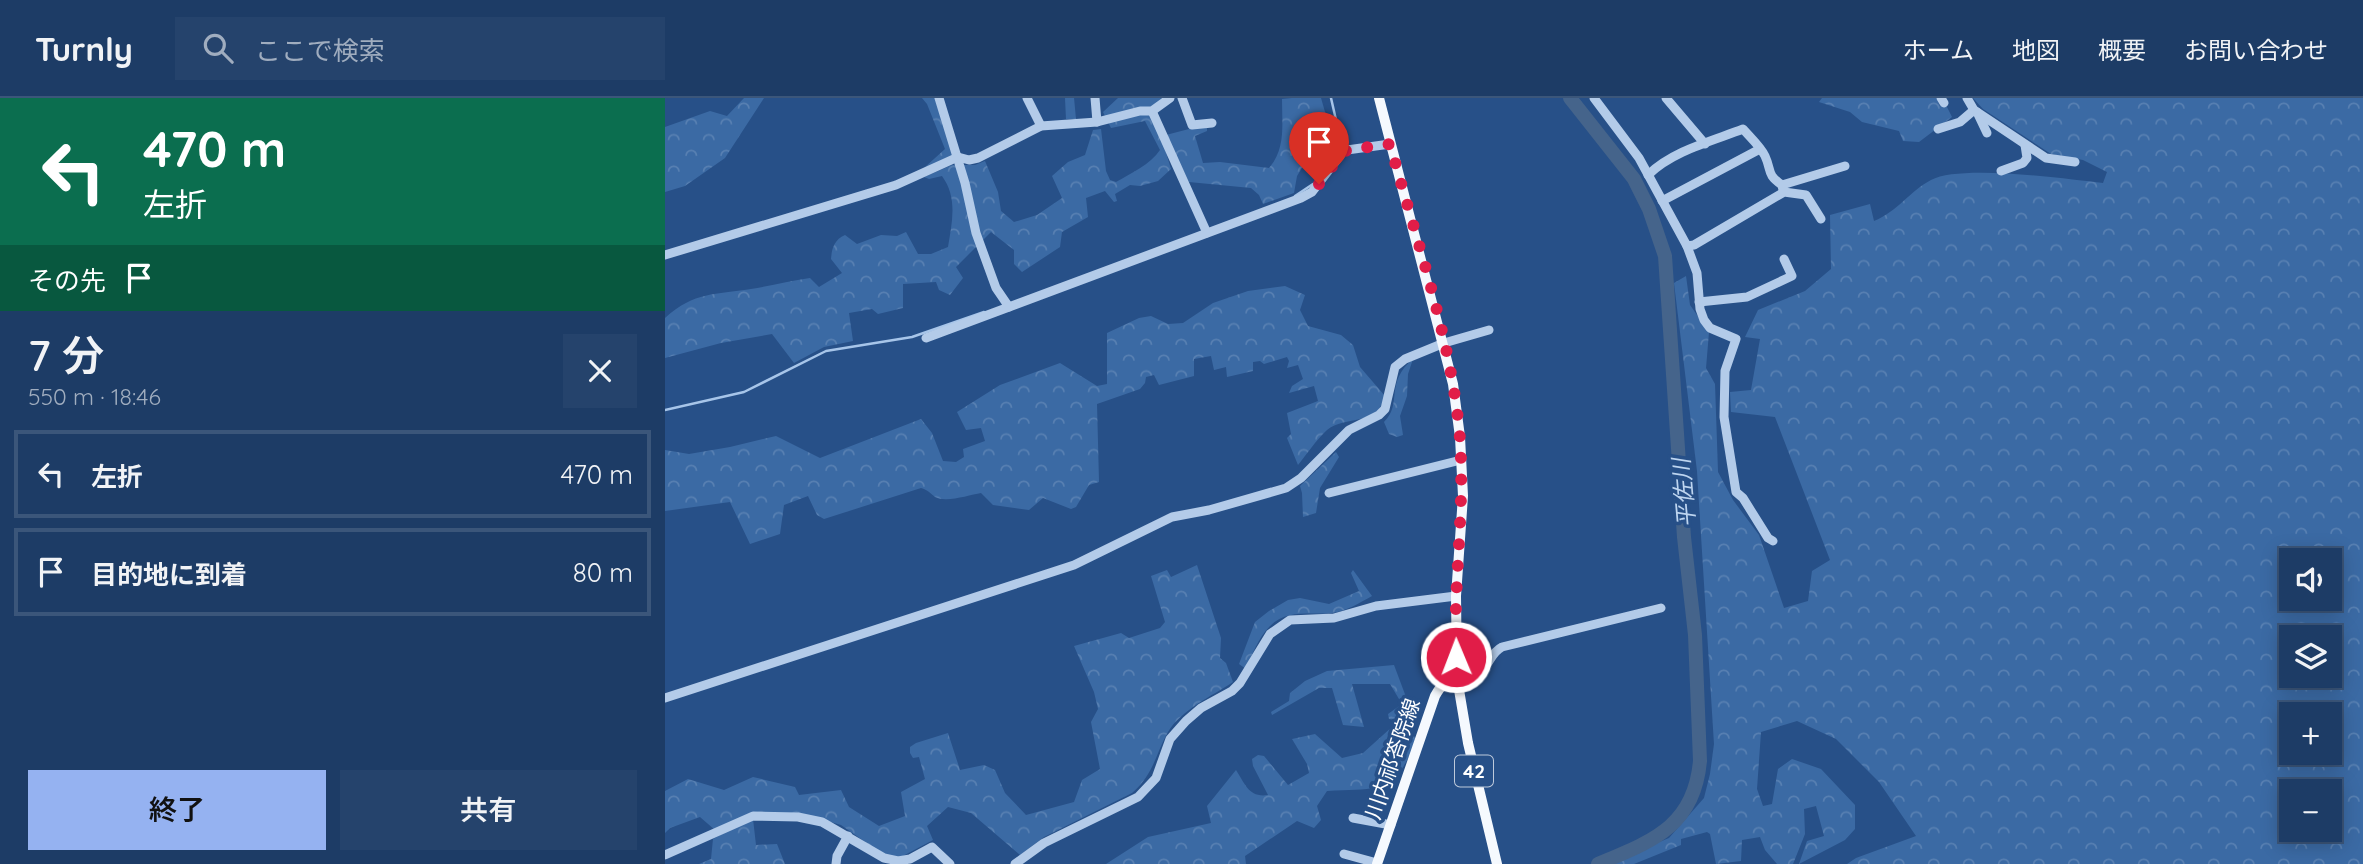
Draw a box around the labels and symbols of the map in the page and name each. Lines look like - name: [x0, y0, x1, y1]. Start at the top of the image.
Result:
- pin: [1289, 112, 1349, 184]
- water label: 平佐川: [1666, 454, 1701, 529]
- position arrow: [1419, 620, 1493, 694]
- street label: 川内祁答院線: [1359, 695, 1425, 822]
- road number: 42: [1455, 756, 1493, 786]

